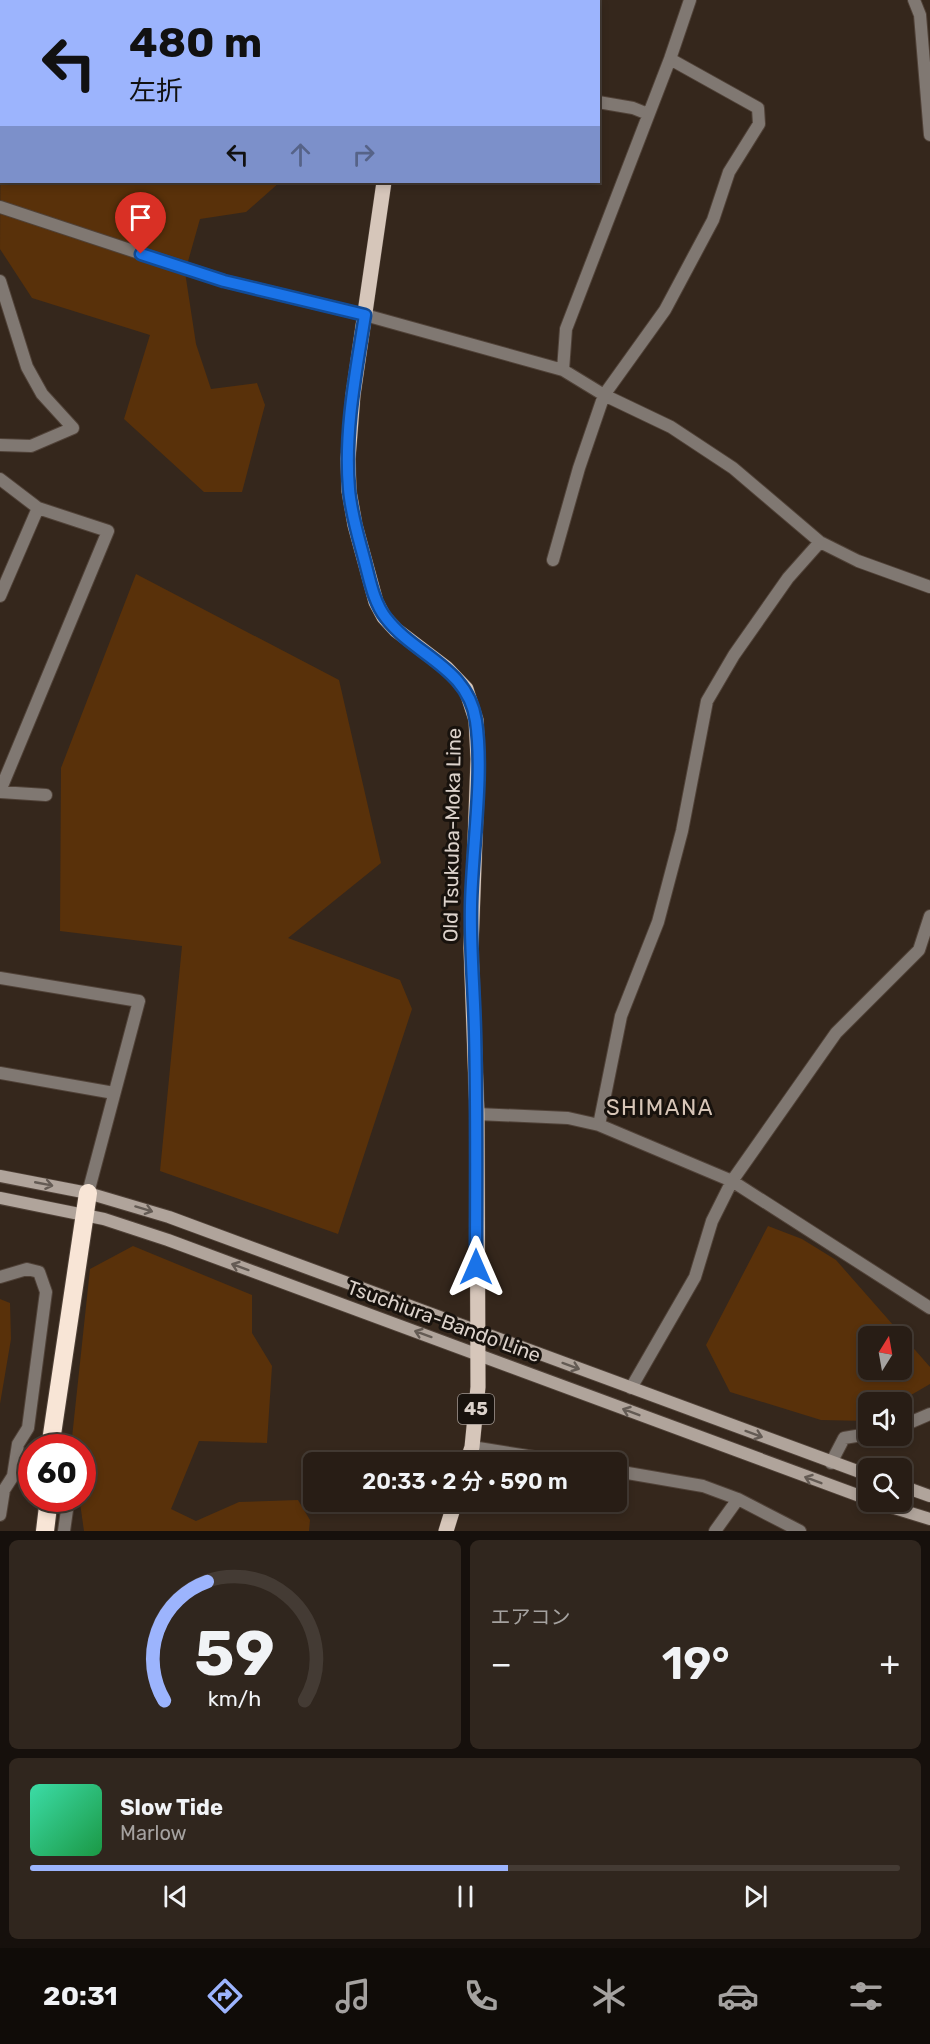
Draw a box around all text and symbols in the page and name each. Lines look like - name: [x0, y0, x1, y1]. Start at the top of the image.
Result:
- text: 480 m: [129, 18, 262, 68]
- icon: left: [30, 24, 108, 102]
- text: 左折: [129, 75, 183, 107]
- icon: left: [221, 138, 254, 171]
- icon: ahead: [284, 138, 317, 171]
- icon: right: [347, 138, 380, 171]
- pin: [115, 192, 166, 254]
- icon: arrive: [124, 201, 157, 234]
- street label: Old Tsukuba-Moka Line: [438, 728, 466, 942]
- district label: SHIMANA: [606, 1094, 714, 1121]
- one-way arrow: [34, 1179, 53, 1190]
- one-way arrow: [134, 1204, 153, 1215]
- position arrow: [444, 1235, 508, 1299]
- one-way arrow: [231, 1260, 250, 1271]
- street label: Tsuchiura-Bando Line: [344, 1275, 544, 1367]
- north arrow: [858, 1326, 912, 1380]
- map controls: [858, 1326, 912, 1512]
- one-way arrow: [414, 1328, 433, 1339]
- one-way arrow: [561, 1361, 580, 1372]
- button: sound: [858, 1392, 912, 1446]
- road number: 45: [458, 1394, 494, 1424]
- one-way arrow: [622, 1405, 640, 1416]
- one-way arrow: [744, 1429, 763, 1440]
- speed limit sign: 60: [18, 1434, 96, 1512]
- button: search: [858, 1458, 912, 1512]
- text: 20:33 · 2 分 · 590 m: [362, 1468, 568, 1495]
- one-way arrow: [804, 1474, 823, 1485]
- text: エアコン: [491, 1605, 571, 1629]
- text: 59: [195, 1617, 275, 1691]
- text: 19°: [662, 1637, 730, 1690]
- text: −: [491, 1644, 512, 1683]
- text: +: [879, 1644, 900, 1683]
- text: km/h: [208, 1687, 262, 1712]
- text: Slow Tide: [120, 1794, 223, 1821]
- text: Marlow: [120, 1821, 187, 1845]
- icon: previous: [159, 1880, 192, 1913]
- icon: pause: [449, 1880, 482, 1913]
- icon: next: [739, 1880, 772, 1913]
- icon: directions: [204, 1975, 246, 2017]
- icon: music: [332, 1975, 374, 2017]
- icon: phone: [460, 1975, 502, 2017]
- icon: climate: [588, 1975, 630, 2017]
- icon: car: [717, 1975, 759, 2017]
- icon: filters: [845, 1975, 887, 2017]
- text: 20:31: [43, 1980, 118, 2012]

